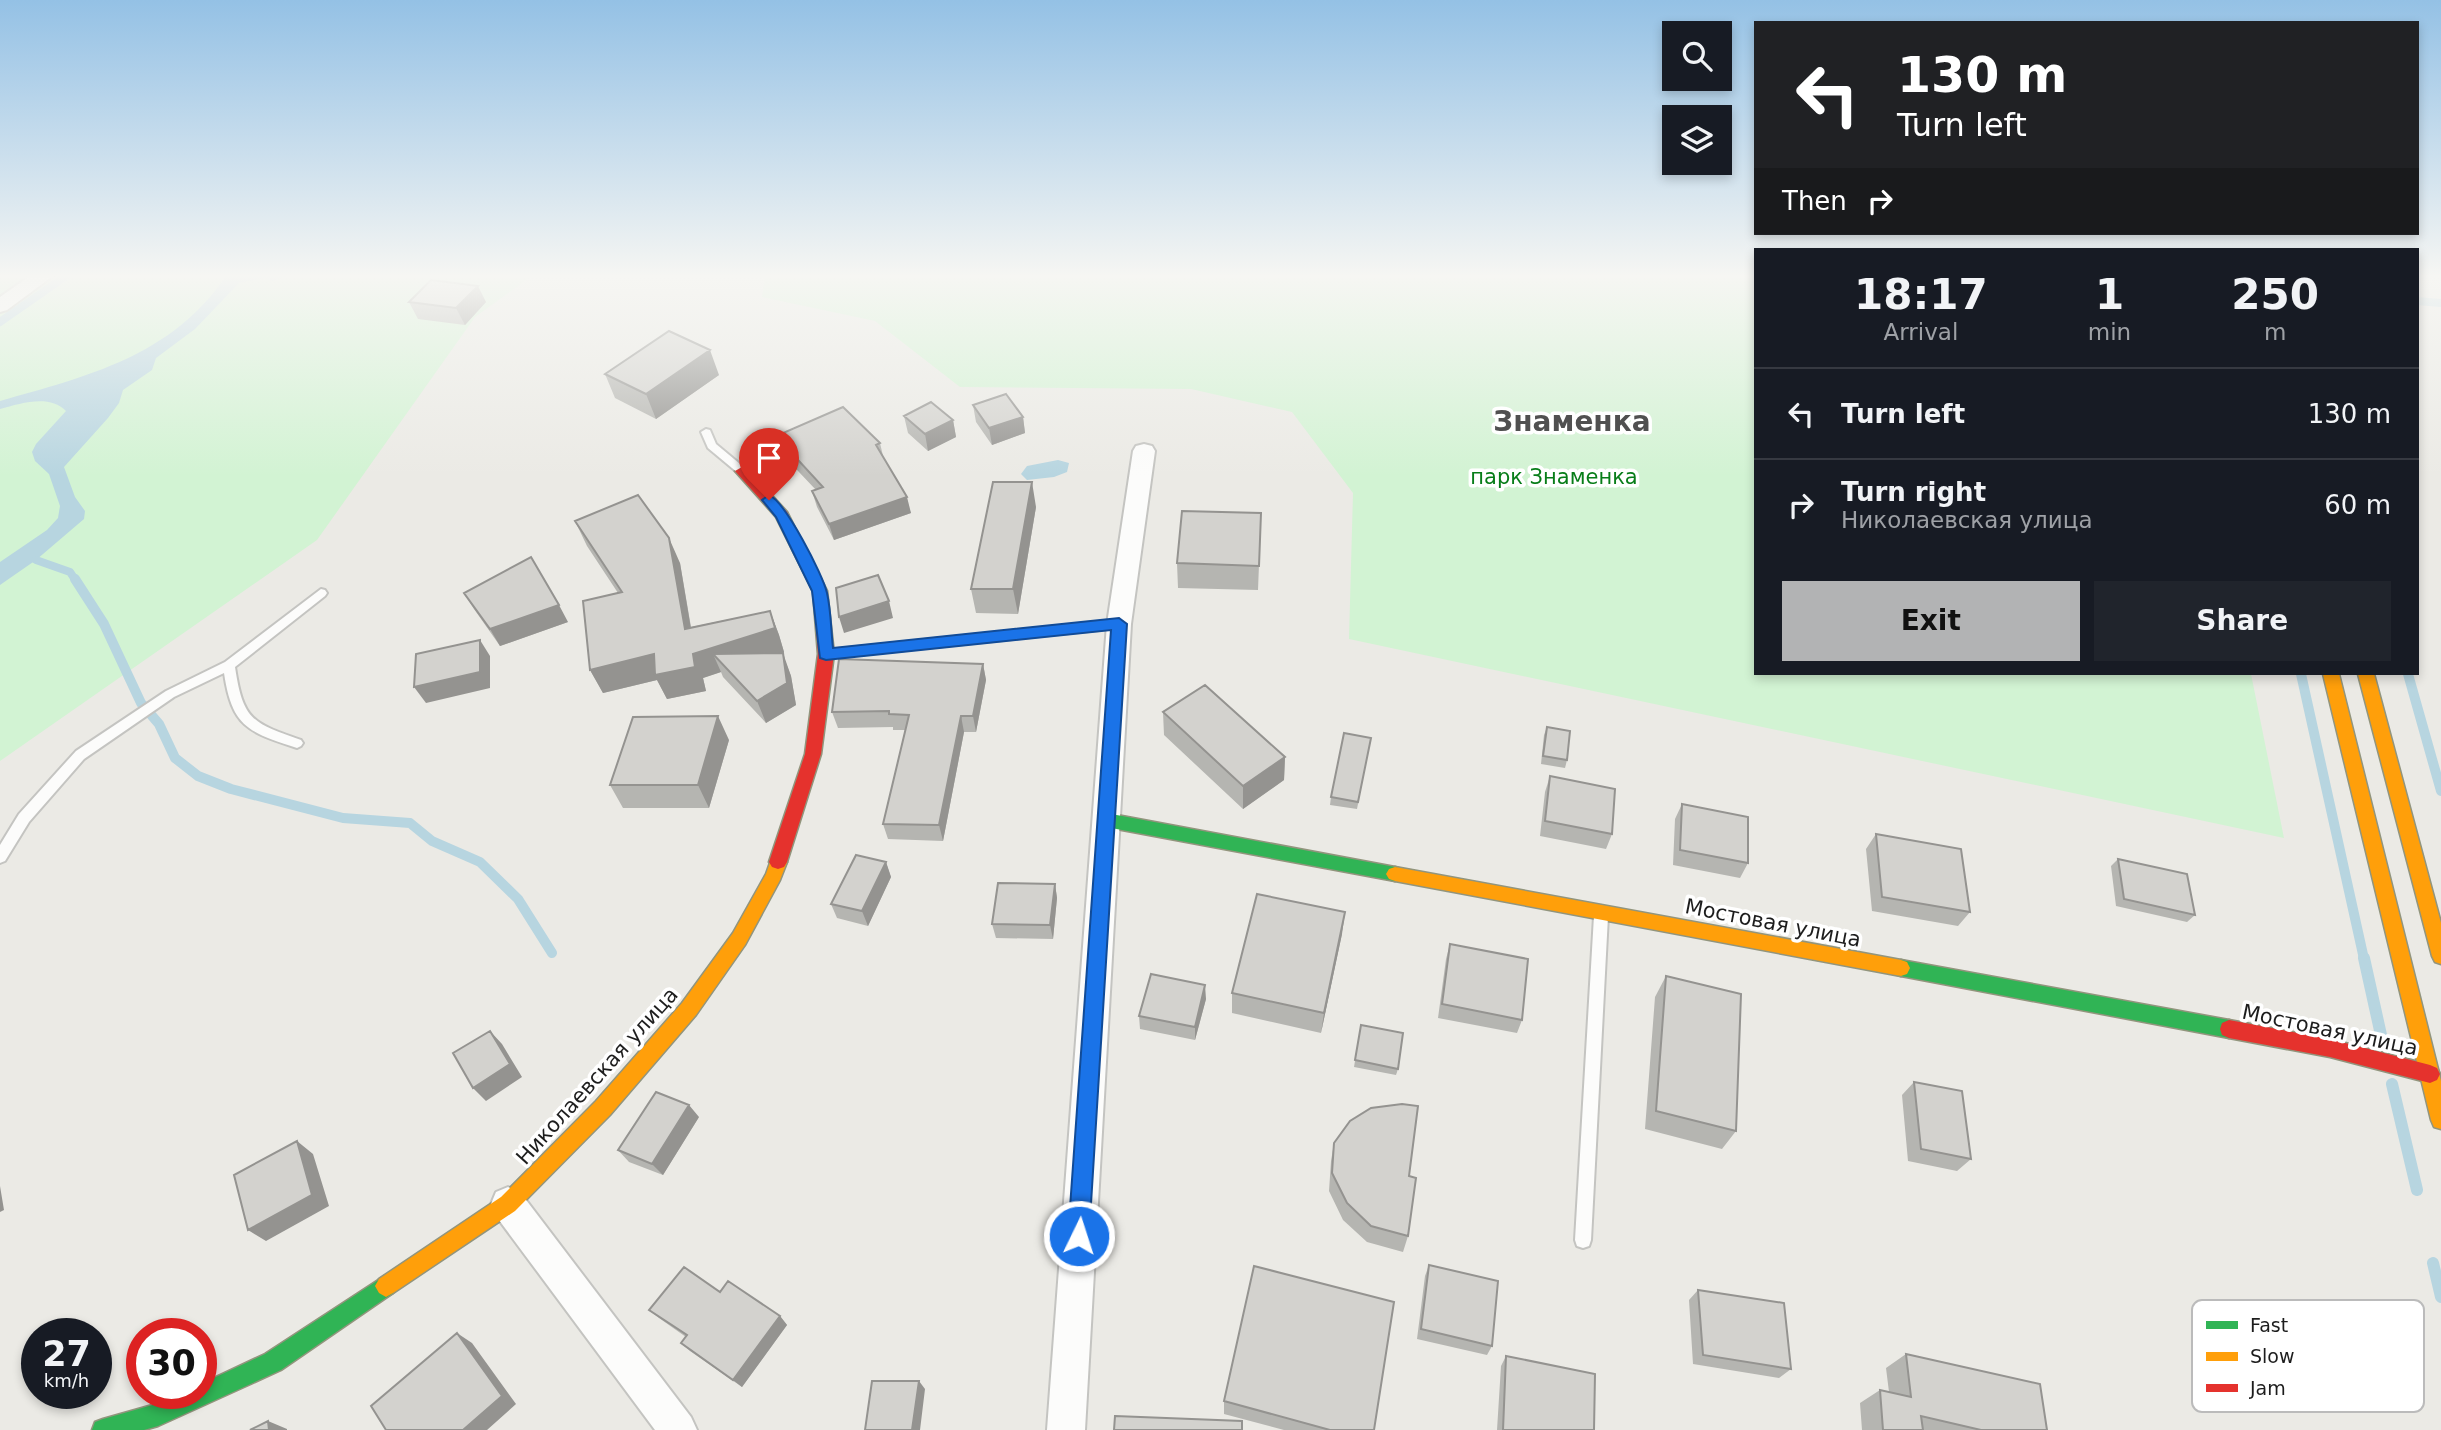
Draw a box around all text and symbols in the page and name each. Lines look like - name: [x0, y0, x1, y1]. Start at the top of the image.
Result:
- map controls: [1662, 21, 1732, 175]
- button: search: [1662, 21, 1732, 91]
- text: 130 m: [1897, 47, 2067, 104]
- icon: left: [1782, 49, 1873, 140]
- button: layers: [1662, 105, 1732, 175]
- text: Turn left: [1897, 106, 2027, 144]
- icon: right: [1861, 182, 1899, 220]
- text: Then: [1782, 186, 1847, 216]
- text: 18:17: [1854, 270, 1988, 319]
- text: 1: [2095, 270, 2124, 319]
- text: 250: [2231, 270, 2319, 319]
- text: Arrival: [1884, 319, 1958, 345]
- text: min: [2088, 319, 2131, 345]
- text: m: [2264, 319, 2286, 345]
- icon: left: [1782, 395, 1820, 433]
- text: Turn left: [1841, 399, 1965, 429]
- text: 130 m: [2308, 399, 2391, 429]
- district label: Знаменка: [1493, 405, 1651, 438]
- pin: [739, 428, 799, 500]
- icon: arrive: [750, 439, 788, 477]
- park label: парк Знаменка: [1470, 465, 1638, 489]
- text: Turn right: [1841, 477, 1986, 507]
- icon: right: [1782, 486, 1820, 524]
- text: 60 m: [2324, 490, 2391, 520]
- text: Николаевская улица: [1841, 507, 2093, 533]
- button: Exit: [1782, 581, 2080, 661]
- button: Share: [2094, 581, 2391, 661]
- street label: Мостовая улица: [1683, 894, 1863, 952]
- street label: Николаевская улица: [511, 983, 683, 1169]
- street label: Мостовая улица: [2240, 1000, 2420, 1060]
- position arrow: [1042, 1199, 1116, 1273]
- legend: [2192, 1300, 2424, 1412]
- text: Fast: [2250, 1314, 2288, 1336]
- speed limit sign: 30: [126, 1318, 217, 1409]
- text: 27: [42, 1334, 91, 1374]
- text: Slow: [2250, 1345, 2295, 1367]
- text: km/h: [44, 1370, 89, 1391]
- text: Jam: [2249, 1377, 2286, 1399]

